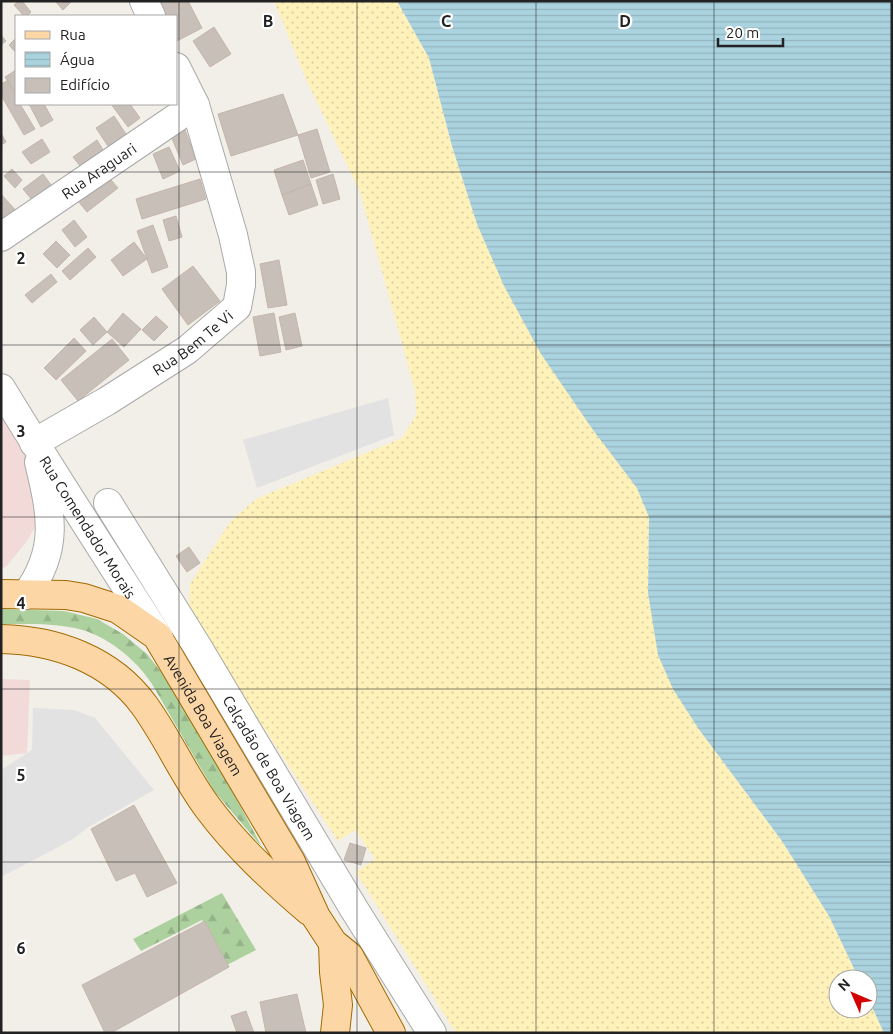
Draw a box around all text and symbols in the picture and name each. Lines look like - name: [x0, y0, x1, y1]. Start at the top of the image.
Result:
- text: B: [263, 12, 273, 30]
- text: C: [441, 12, 451, 30]
- text: D: [619, 12, 631, 30]
- legend: [15, 15, 178, 105]
- scale bar: [718, 15, 783, 47]
- text: 20 m: [726, 24, 759, 41]
- text: Rua: [60, 26, 86, 43]
- text: Água: [60, 51, 95, 68]
- text: Edifício: [60, 76, 110, 93]
- street label: Rua Araguari: [58, 139, 139, 202]
- text: 2: [16, 249, 26, 267]
- street label: Rua Bem Te Vi: [149, 306, 236, 378]
- text: 3: [16, 422, 26, 440]
- street label: Rua Comendador Morais: [37, 453, 140, 601]
- text: 4: [16, 594, 26, 612]
- street label: Avenida Boa Viagem: [161, 651, 246, 778]
- street label: Calçadão de Boa Viagem: [220, 692, 319, 843]
- text: 5: [16, 766, 26, 784]
- text: 6: [16, 939, 26, 957]
- north arrow: [828, 969, 878, 1019]
- text: N: [834, 975, 853, 994]

